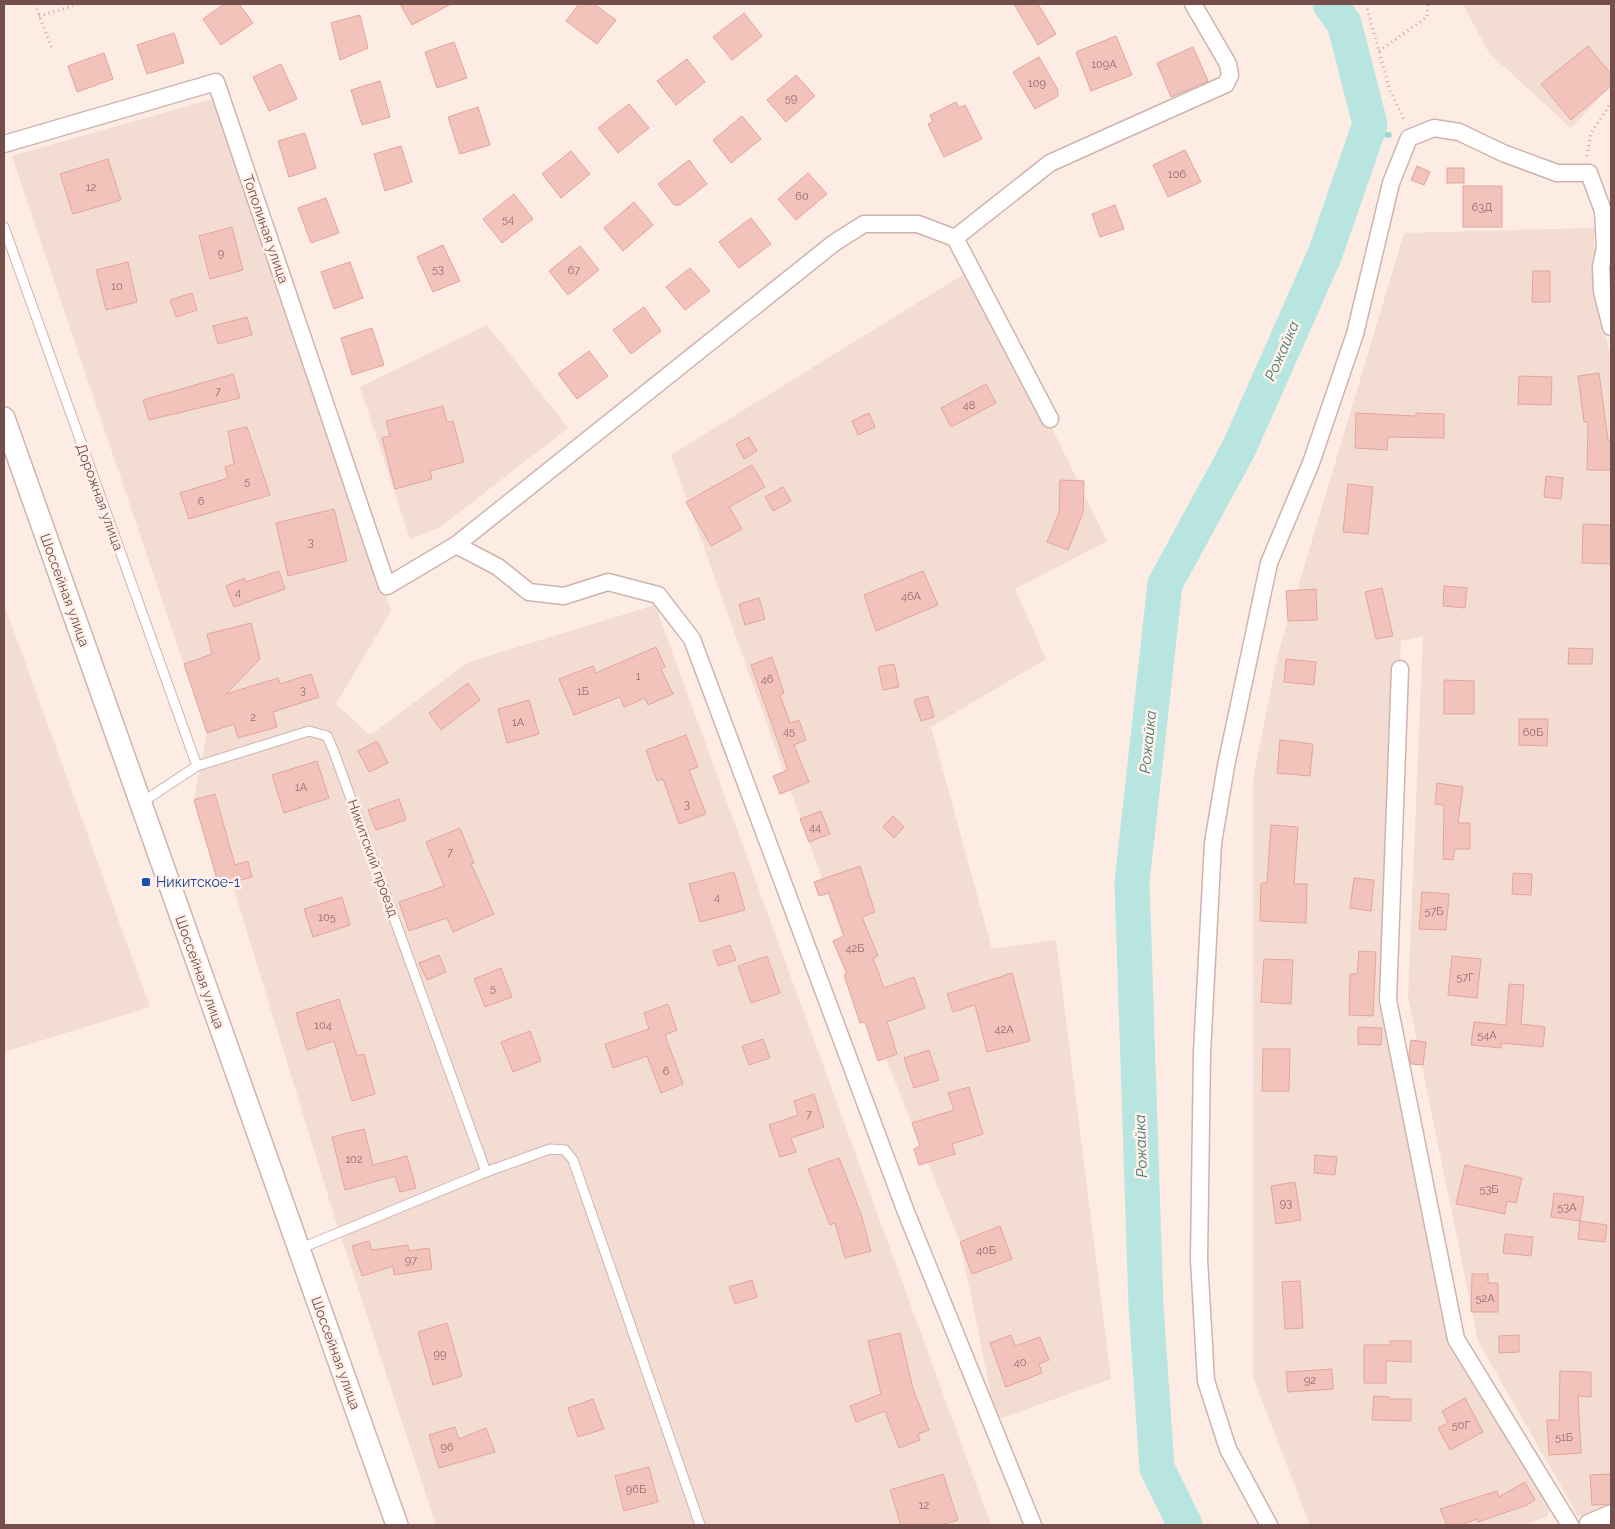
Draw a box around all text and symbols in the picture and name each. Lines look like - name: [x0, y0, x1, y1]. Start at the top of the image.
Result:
- house number: 109А: [1091, 58, 1117, 71]
- house number: 109: [1028, 77, 1046, 90]
- house number: 59: [785, 92, 797, 105]
- house number: 106: [1168, 168, 1186, 181]
- street label: Тополиная улица: [240, 173, 292, 285]
- house number: 12: [86, 181, 96, 194]
- house number: 60: [795, 190, 809, 203]
- house number: 63Д: [1472, 201, 1492, 214]
- house number: 54: [502, 213, 514, 226]
- house number: 9: [218, 247, 224, 260]
- house number: 53: [432, 263, 444, 276]
- house number: 67: [568, 264, 580, 277]
- house number: 10: [111, 280, 123, 293]
- water label: Рожайка: [1261, 318, 1303, 384]
- house number: 7: [215, 385, 221, 398]
- house number: 48: [963, 399, 975, 412]
- street label: Дорожная улица: [73, 441, 127, 553]
- house number: 5: [244, 475, 250, 488]
- house number: 6: [198, 495, 205, 508]
- street label: Шоссейная улица: [37, 531, 93, 649]
- house number: 3: [308, 536, 314, 549]
- house number: 4: [235, 586, 241, 599]
- house number: 46А: [901, 590, 922, 603]
- house number: 1: [636, 670, 641, 683]
- house number: 46: [761, 673, 774, 686]
- house number: 3: [300, 684, 306, 697]
- house number: 1Б: [577, 685, 589, 698]
- water label: Рожайка: [1136, 710, 1160, 774]
- house number: 2: [250, 711, 256, 724]
- house number: 1А: [512, 716, 525, 729]
- house number: 45: [783, 725, 795, 738]
- house number: 60Б: [1523, 726, 1543, 739]
- house number: 1А: [295, 781, 308, 794]
- street label: Никитский проезд: [344, 797, 402, 919]
- house number: 3: [684, 798, 690, 811]
- house number: 44: [809, 821, 821, 834]
- house number: 7: [447, 846, 453, 859]
- place label: Никитское-1: [156, 874, 240, 890]
- marker: Никитское-1: [140, 876, 152, 888]
- house number: 4: [714, 891, 720, 904]
- house number: 57Б: [1424, 905, 1444, 918]
- house number: 105: [318, 911, 336, 924]
- street label: Шоссейная улица: [172, 913, 228, 1031]
- house number: 42Б: [846, 942, 864, 955]
- house number: 57Г: [1456, 971, 1474, 984]
- house number: 5: [490, 982, 496, 995]
- house number: 104: [314, 1019, 332, 1032]
- house number: 42А: [994, 1023, 1014, 1036]
- house number: 54А: [1477, 1029, 1497, 1042]
- house number: 6: [663, 1065, 670, 1078]
- house number: 7: [806, 1108, 812, 1121]
- water label: Рожайка: [1131, 1114, 1151, 1178]
- house number: 102: [345, 1153, 363, 1166]
- house number: 53Б: [1479, 1183, 1499, 1196]
- house number: 93: [1280, 1197, 1292, 1210]
- house number: 53А: [1557, 1201, 1577, 1214]
- house number: 40Б: [976, 1244, 996, 1257]
- house number: 97: [405, 1254, 417, 1267]
- house number: 52А: [1475, 1292, 1495, 1305]
- street label: Шоссейная улица: [308, 1294, 364, 1412]
- house number: 99: [434, 1348, 446, 1361]
- house number: 40: [1014, 1356, 1027, 1369]
- house number: 92: [1304, 1374, 1316, 1387]
- house number: 50Г: [1452, 1419, 1471, 1432]
- house number: 51Б: [1555, 1431, 1573, 1444]
- house number: 96: [440, 1441, 454, 1454]
- house number: 96Б: [626, 1483, 646, 1496]
- house number: 12: [919, 1499, 929, 1512]

